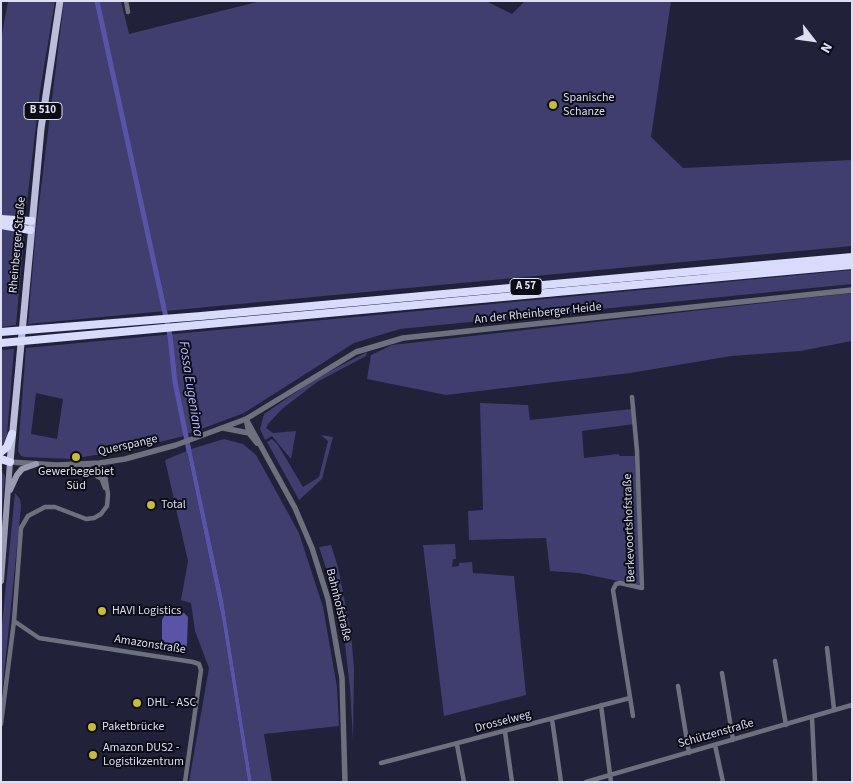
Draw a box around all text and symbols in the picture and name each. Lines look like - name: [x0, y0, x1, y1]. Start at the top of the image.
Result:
- north arrow: [788, 15, 838, 65]
- text: N: [815, 38, 837, 57]
- place label: Spanische Schanze: [563, 91, 614, 119]
- marker: Spanische Schanze: [547, 99, 559, 111]
- road number: B 510: [24, 102, 62, 120]
- street label: Rheinberger Straße: [7, 196, 29, 294]
- road number: A 57: [510, 278, 542, 296]
- street label: An der Rheinberger Heide: [474, 300, 602, 328]
- water label: Fossa Eugeniana: [174, 340, 206, 438]
- street label: Querspange: [97, 432, 159, 460]
- marker: Gewerbegebiet Süd: [70, 451, 82, 463]
- place label: Gewerbegebiet Süd: [38, 465, 114, 493]
- street label: Berkevoortshofstraße: [621, 473, 639, 583]
- place label: Total: [161, 498, 186, 512]
- marker: Total: [145, 499, 157, 511]
- street label: Bahnhofstraße: [322, 567, 354, 643]
- place label: HAVI Logistics: [112, 604, 181, 618]
- marker: HAVI Logistics: [96, 605, 108, 617]
- street label: Amazonstraße: [113, 632, 187, 658]
- place label: DHL - ASC: [147, 696, 196, 710]
- marker: DHL - ASC: [131, 697, 143, 709]
- street label: Drosselweg: [473, 708, 533, 736]
- street label: Schützenstraße: [676, 716, 756, 752]
- place label: Paketbrücke: [102, 720, 164, 734]
- marker: Paketbrücke: [86, 721, 98, 733]
- place label: Amazon DUS2 - Logistikzentrum: [103, 741, 184, 769]
- marker: Amazon DUS2 - Logistikzentrum: [87, 749, 99, 761]

